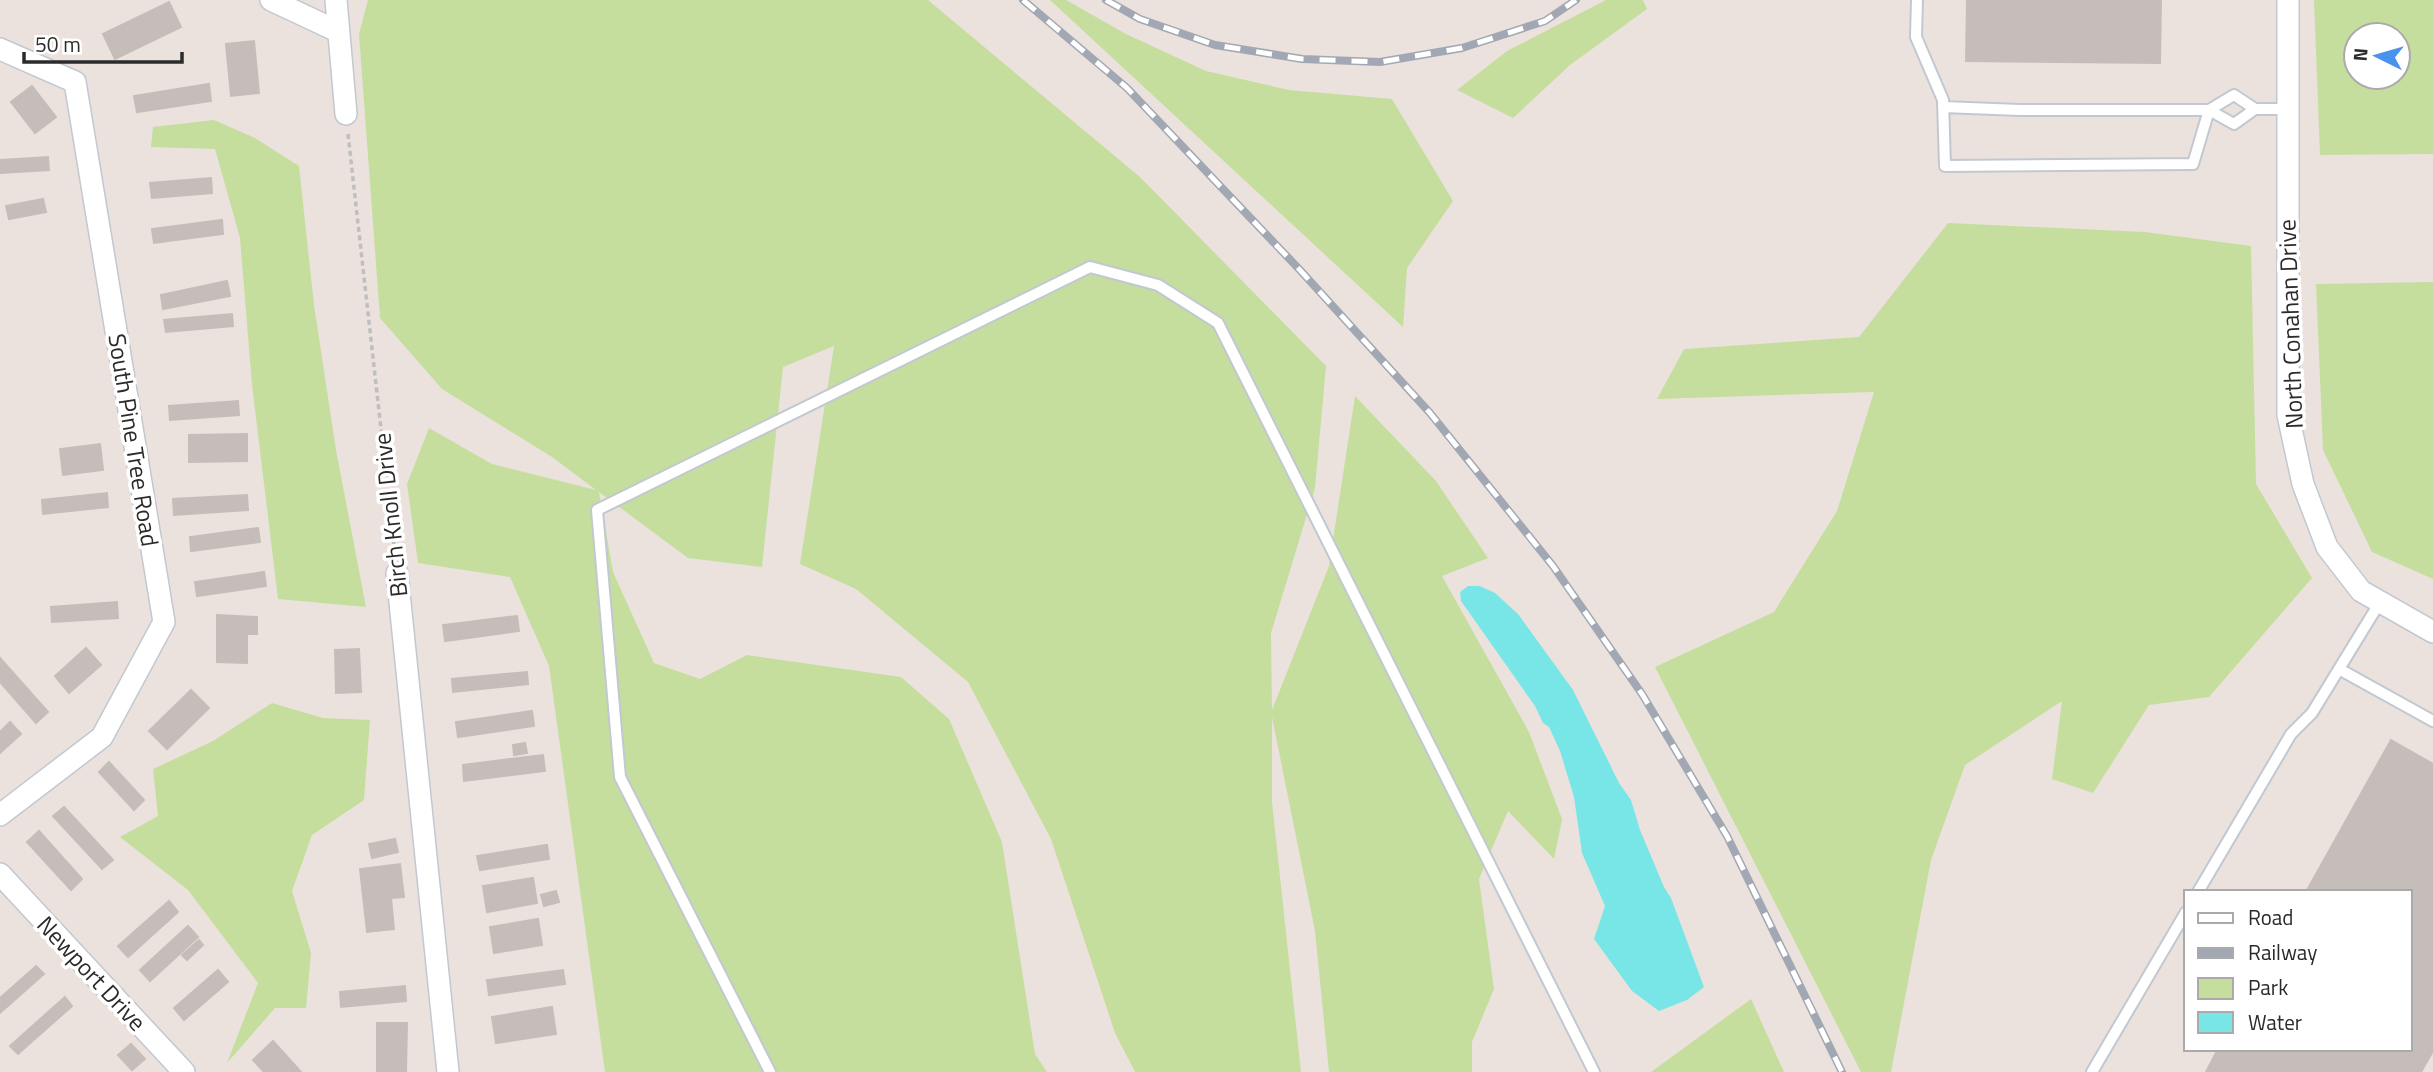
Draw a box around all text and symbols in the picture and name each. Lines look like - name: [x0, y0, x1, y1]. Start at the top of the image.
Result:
- scale bar: [24, 21, 182, 65]
- north arrow: [2342, 21, 2412, 91]
- text: 50 m: [35, 28, 81, 60]
- text: N: [2345, 47, 2375, 62]
- street label: North Conahan Drive: [2268, 219, 2312, 429]
- street label: South Pine Tree Road: [99, 331, 169, 549]
- street label: Birch Knoll Drive: [363, 431, 417, 599]
- legend: [2184, 890, 2412, 1051]
- text: Road: [2248, 901, 2293, 933]
- street label: Newport Drive: [29, 907, 155, 1039]
- text: Railway: [2248, 936, 2317, 968]
- text: Park: [2248, 971, 2288, 1003]
- text: Water: [2248, 1006, 2302, 1038]

